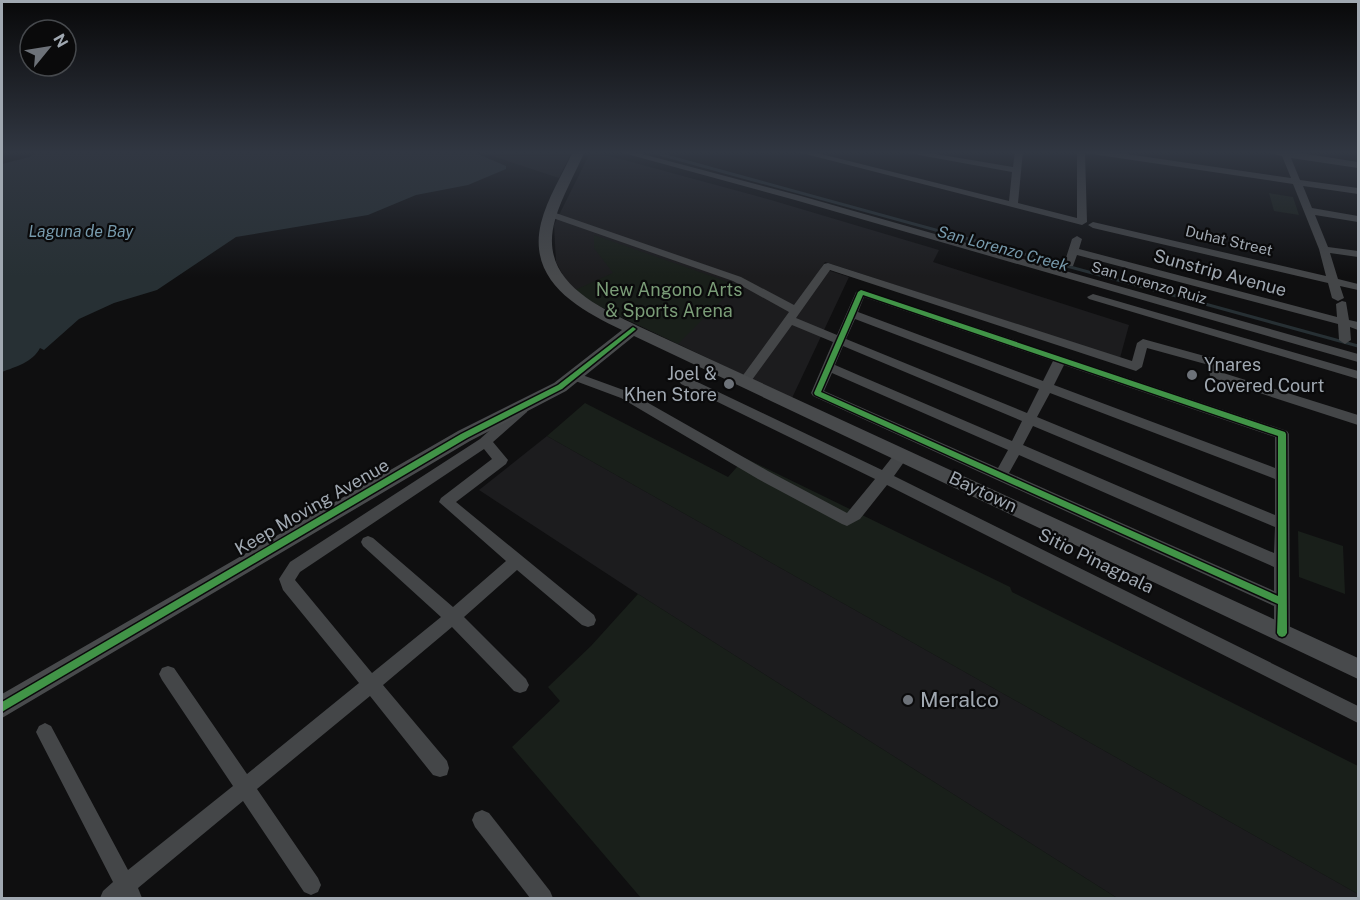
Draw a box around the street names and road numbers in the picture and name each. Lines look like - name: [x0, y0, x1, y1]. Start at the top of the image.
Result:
- street label: Duhat Street: [1184, 222, 1275, 259]
- street label: Sunstrip Avenue: [1151, 245, 1289, 300]
- street label: San Lorenzo Ruiz: [1089, 258, 1209, 307]
- street label: Keep Moving Avenue: [231, 454, 393, 559]
- street label: Baytown: [946, 467, 1021, 516]
- street label: Sitio Pinagpala: [1035, 524, 1157, 598]

